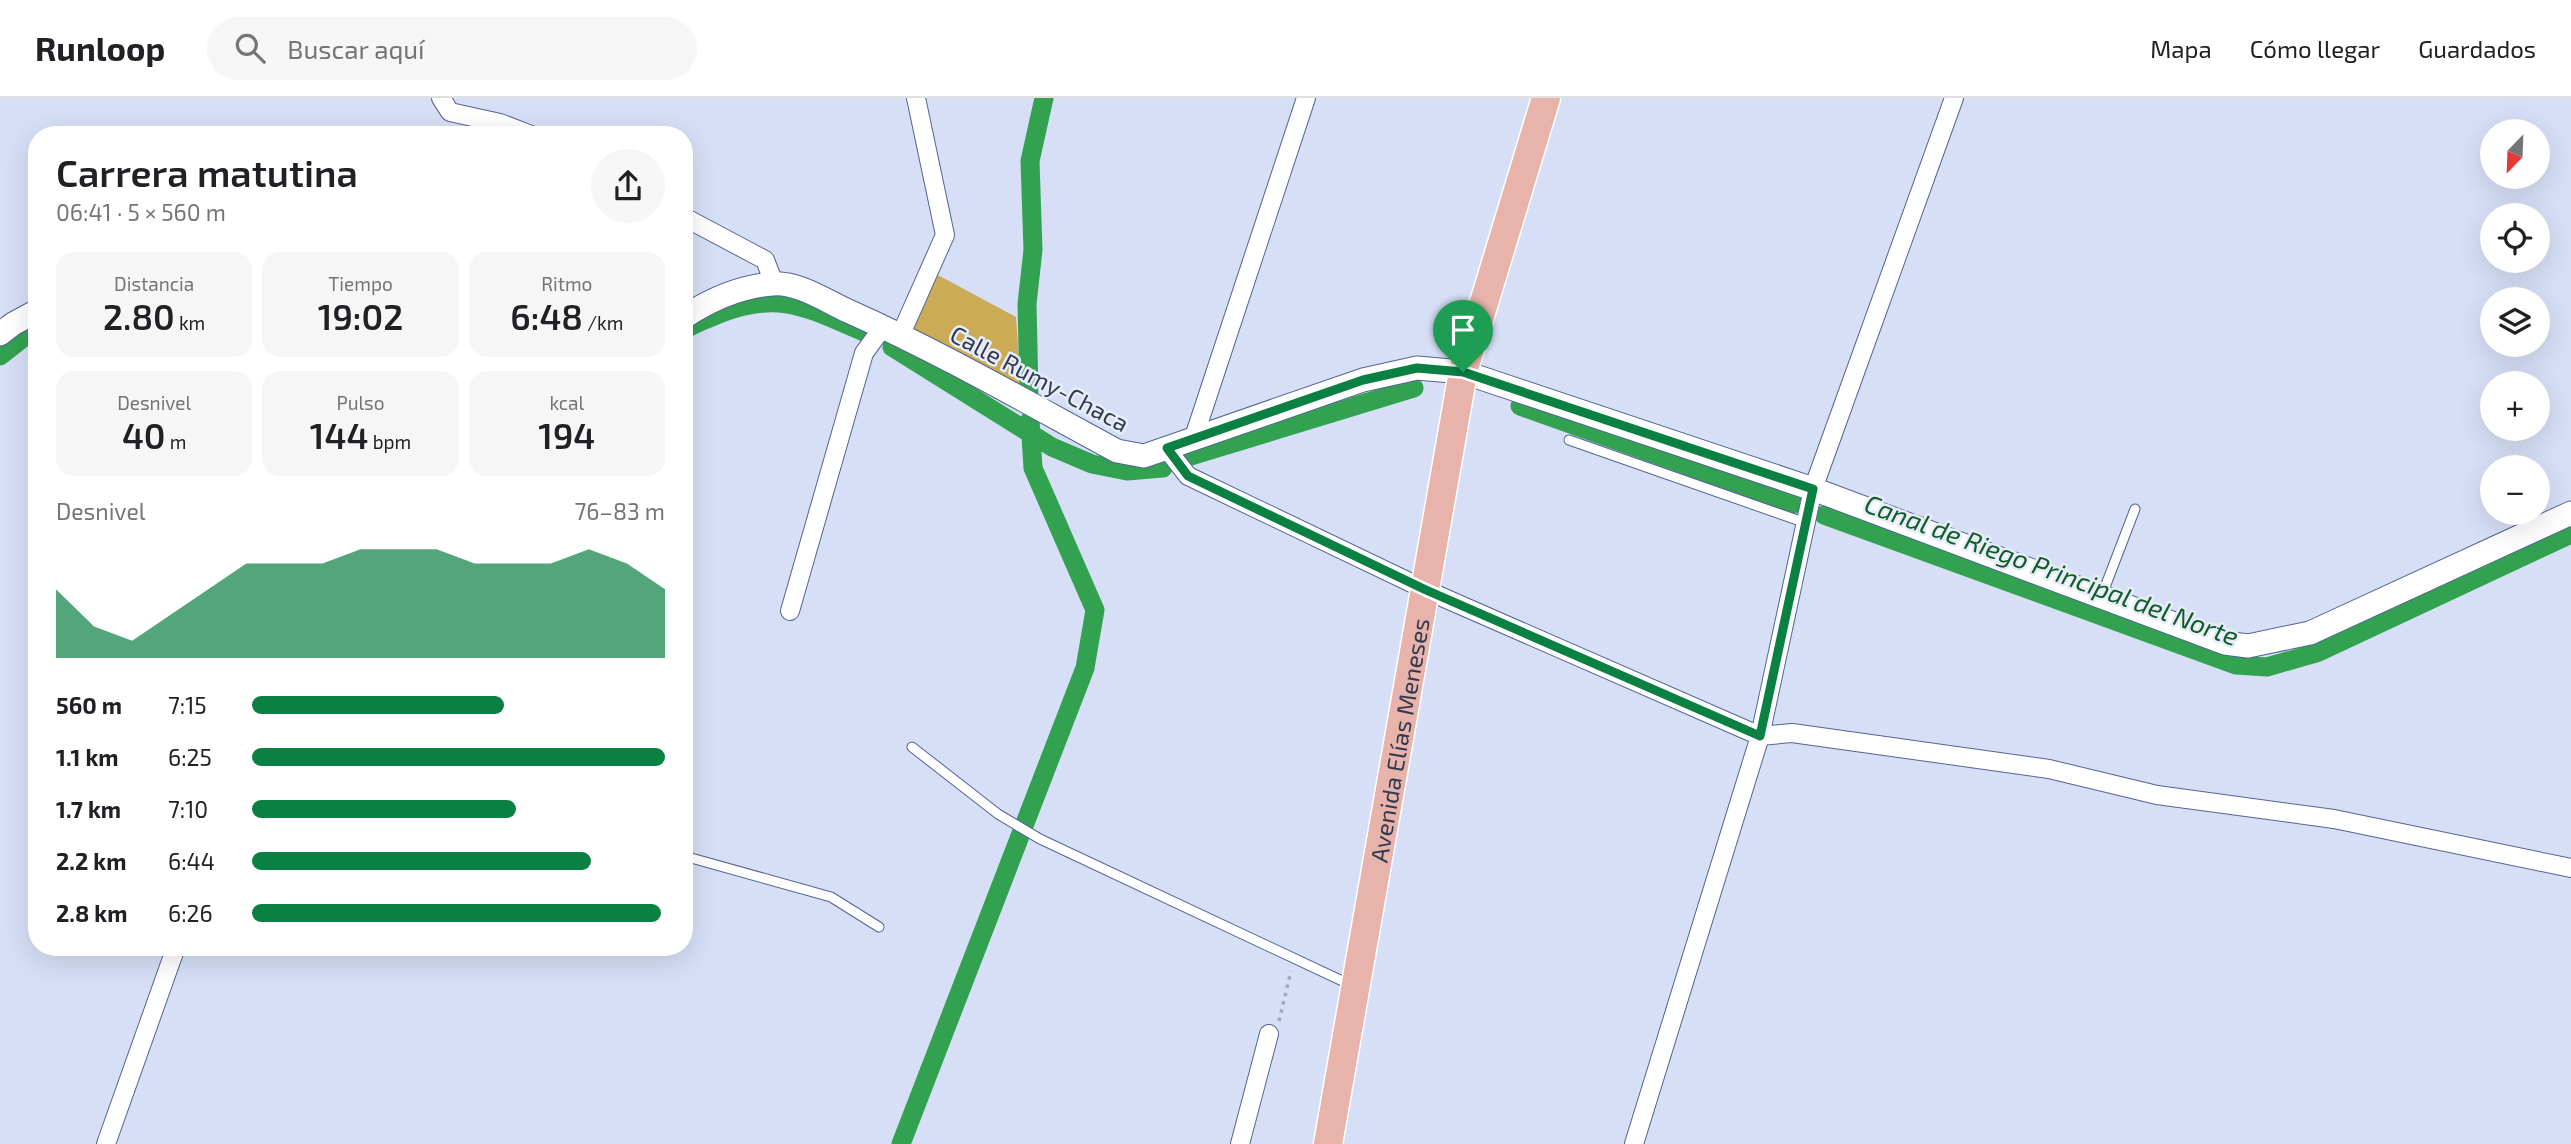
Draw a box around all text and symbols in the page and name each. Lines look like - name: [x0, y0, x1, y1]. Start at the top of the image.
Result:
- search box: [207, 17, 697, 80]
- text: Runloop: [35, 28, 165, 68]
- icon: search: [231, 29, 269, 67]
- text: Buscar aquí: [287, 33, 425, 64]
- text: Mapa: [2150, 34, 2212, 63]
- text: Cómo llegar: [2250, 34, 2380, 63]
- text: Guardados: [2418, 34, 2536, 63]
- north arrow: [2480, 119, 2550, 189]
- map controls: [2480, 119, 2550, 525]
- text: Carrera matutina: [56, 149, 358, 195]
- button: share: [591, 149, 665, 223]
- text: 06:41 · 5 × 560 m: [56, 198, 226, 226]
- button: locate: [2480, 203, 2550, 273]
- text: Distancia: [114, 272, 194, 295]
- text: Tiempo: [328, 272, 393, 295]
- text: Ritmo: [541, 272, 592, 295]
- button: layers: [2480, 287, 2550, 357]
- text: 2.80: [103, 295, 175, 337]
- text: 19:02: [318, 295, 403, 337]
- text: 6:48: [510, 295, 583, 337]
- pin: [1433, 300, 1493, 372]
- text: km: [175, 311, 205, 334]
- text: /km: [583, 311, 623, 334]
- icon: arrive: [1444, 311, 1482, 349]
- street label: Calle Rumy-Chaca: [946, 319, 1134, 437]
- button: +: [2480, 371, 2550, 441]
- text: Desnivel: [117, 391, 191, 414]
- text: Pulso: [336, 391, 385, 414]
- text: kcal: [549, 391, 584, 414]
- text: 40: [122, 414, 166, 456]
- text: 144: [310, 414, 368, 456]
- text: 194: [538, 414, 595, 456]
- text: m: [166, 430, 186, 453]
- text: bpm: [368, 430, 411, 453]
- button: −: [2480, 455, 2550, 525]
- water label: Canal de Riego Principal del Norte: [1861, 487, 2243, 651]
- text: Desnivel: [56, 497, 146, 525]
- text: 76–83 m: [574, 497, 665, 525]
- street label: Avenida Elías Meneses: [1363, 616, 1434, 865]
- text: 560 m: [56, 691, 122, 719]
- text: 7:15: [168, 691, 207, 719]
- text: 1.1 km: [56, 743, 119, 771]
- text: 6:25: [168, 743, 212, 771]
- text: 1.7 km: [56, 795, 121, 823]
- text: 7:10: [168, 795, 208, 823]
- text: 2.2 km: [56, 847, 126, 875]
- text: 6:44: [168, 847, 215, 875]
- text: 2.8 km: [56, 899, 127, 927]
- text: 6:26: [168, 899, 213, 927]

